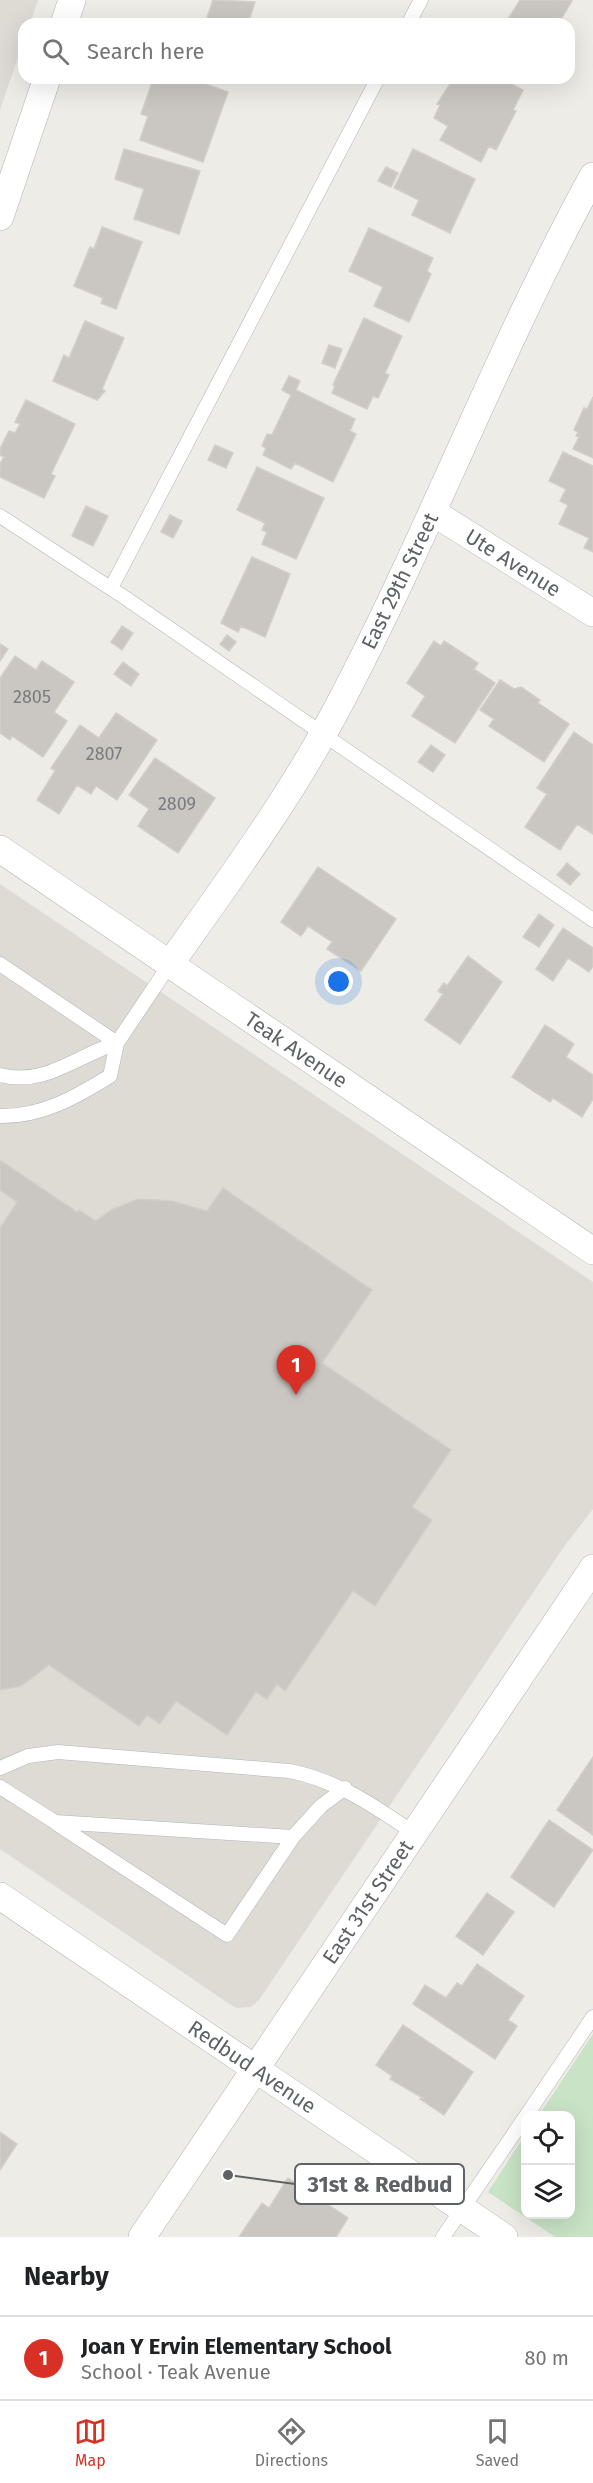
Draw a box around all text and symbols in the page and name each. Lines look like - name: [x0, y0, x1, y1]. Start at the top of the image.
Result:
- search box: [18, 18, 575, 84]
- icon: search: [39, 35, 72, 68]
- text: Search here: [87, 38, 205, 65]
- street label: East 29th Street: [356, 508, 444, 654]
- street label: Ute Avenue: [460, 523, 566, 603]
- house number: 2805: [13, 686, 51, 708]
- house number: 2807: [86, 743, 122, 765]
- house number: 2809: [158, 793, 196, 815]
- your location: [324, 967, 353, 996]
- street label: Teak Avenue: [240, 1006, 352, 1094]
- pin: 1: [276, 1346, 316, 1395]
- street label: East 31st Street: [317, 1835, 419, 1969]
- street label: Redbud Avenue: [183, 2015, 321, 2119]
- map controls: [521, 2111, 575, 2219]
- button: locate: [521, 2111, 575, 2165]
- callout: 31st & Redbud: [295, 2164, 464, 2204]
- button: layers: [521, 2165, 575, 2219]
- text: 31st & Redbud: [307, 2171, 452, 2198]
- text: Nearby: [24, 2261, 109, 2292]
- text: Joan Y Ervin Elementary School: [81, 2333, 392, 2360]
- text: 1: [39, 2346, 48, 2370]
- text: 80 m: [524, 2346, 569, 2370]
- text: School · Teak Avenue: [81, 2360, 271, 2384]
- tab: Map: [74, 2415, 107, 2470]
- tab: Directions: [255, 2415, 328, 2470]
- tab: Saved: [476, 2415, 519, 2470]

